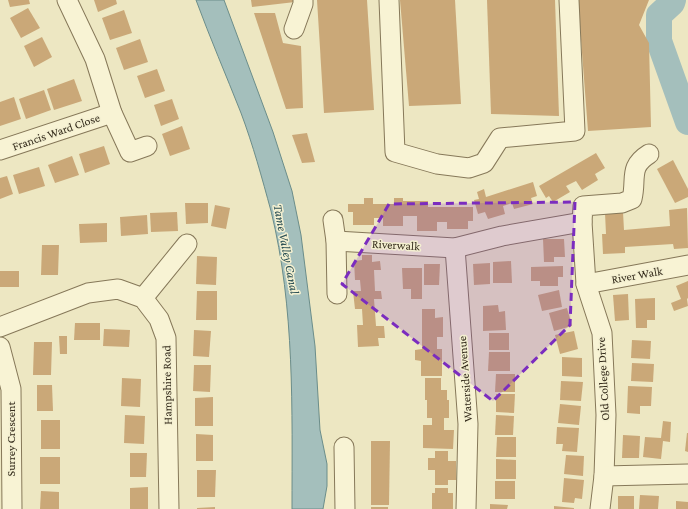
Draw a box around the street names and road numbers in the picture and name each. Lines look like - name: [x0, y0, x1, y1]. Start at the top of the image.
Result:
- street label: Francis Ward Close: [10, 110, 102, 154]
- street label: Riverwalk: [372, 237, 421, 253]
- street label: River Walk: [610, 264, 664, 286]
- street label: Waterside Avenue: [455, 335, 475, 423]
- street label: Old College Drive: [594, 337, 612, 421]
- street label: Hampshire Road: [159, 344, 175, 425]
- street label: Surrey Crescent: [4, 400, 18, 476]

